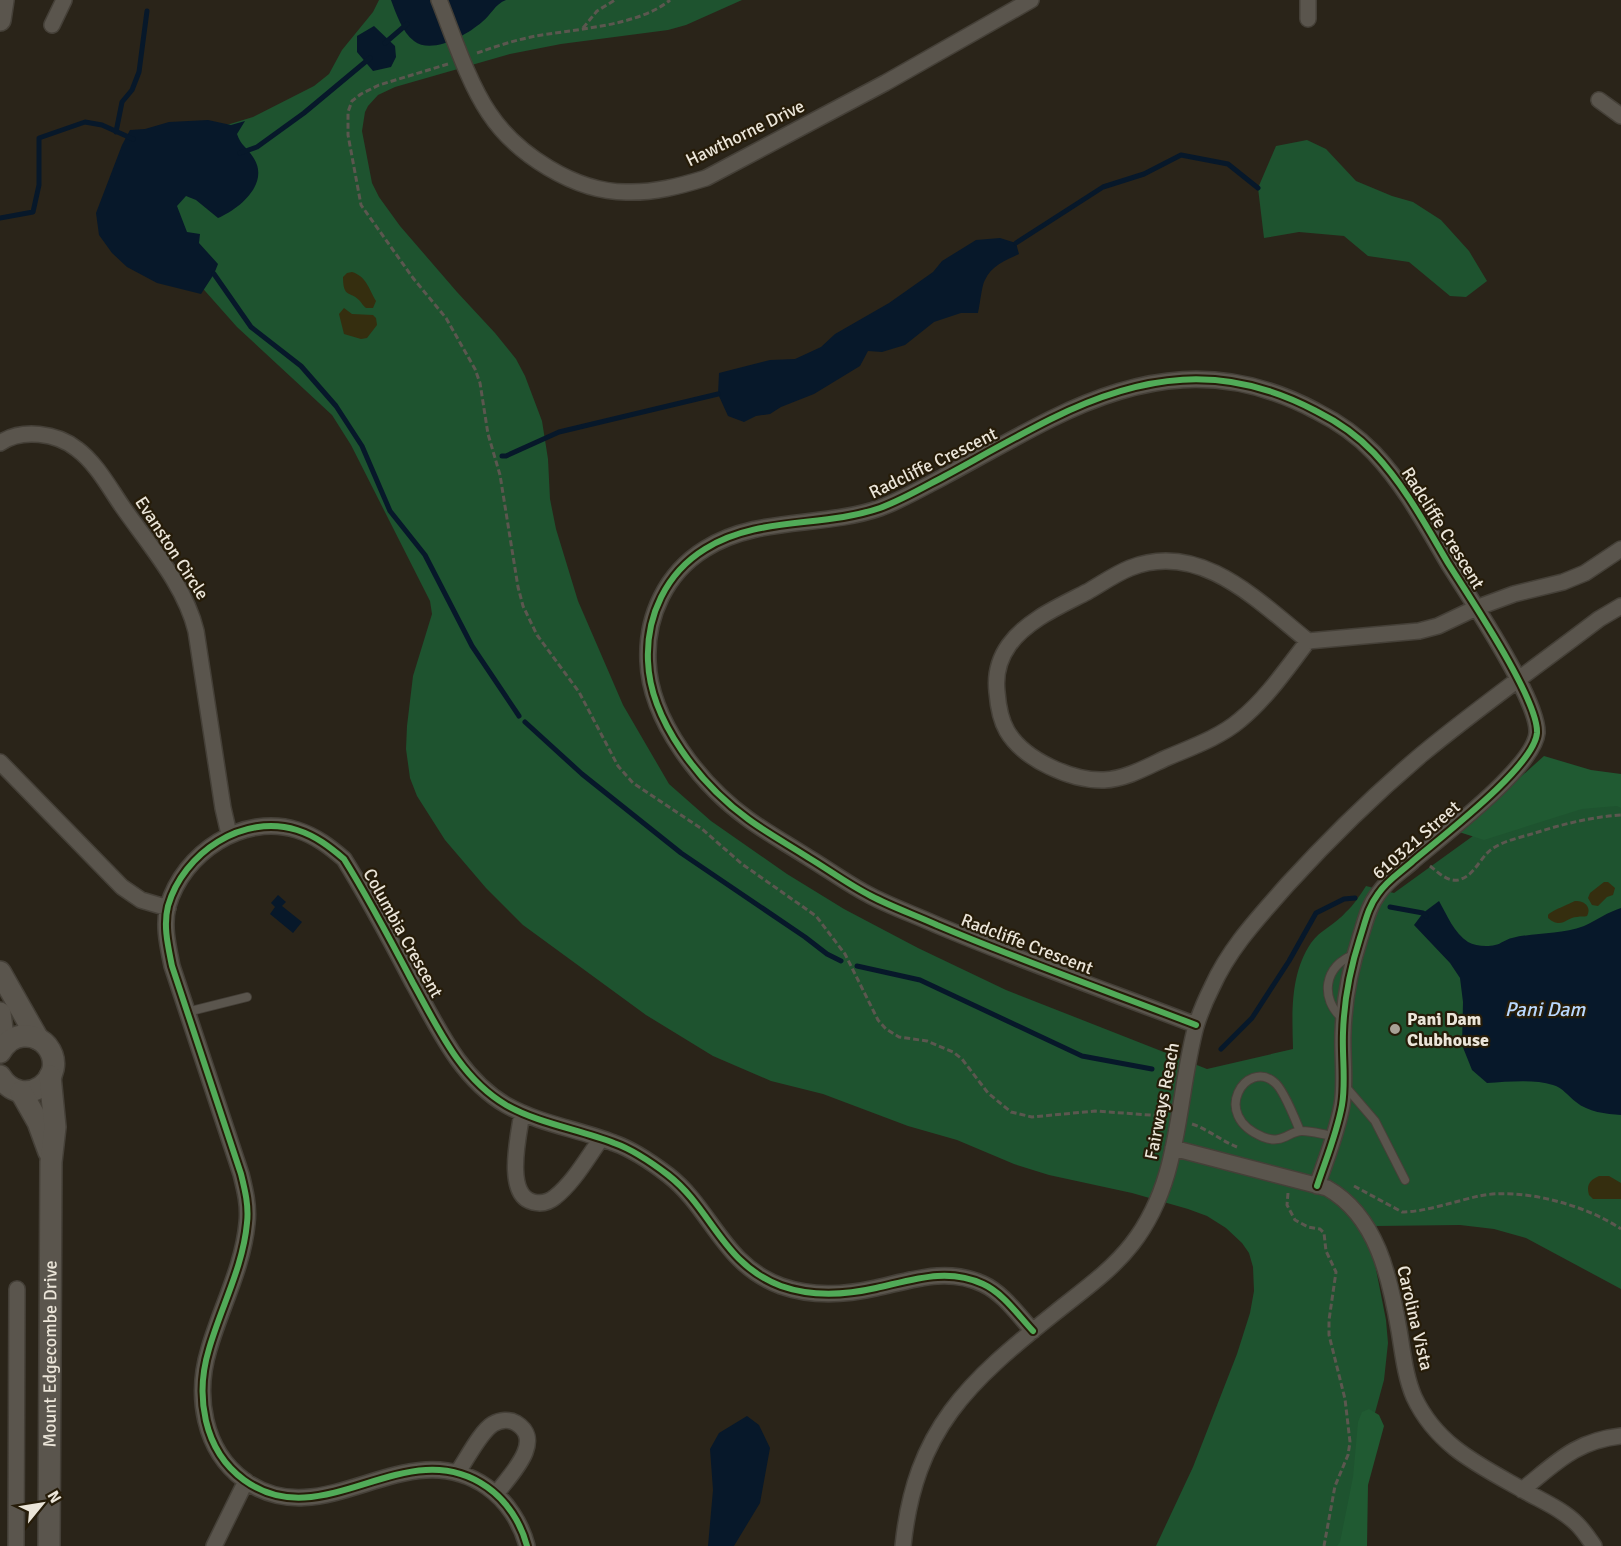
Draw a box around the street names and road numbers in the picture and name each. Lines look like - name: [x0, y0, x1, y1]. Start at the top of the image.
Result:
- street label: Hawthorne Drive: [682, 95, 808, 171]
- street label: Radcliffe Crescent: [865, 423, 1001, 503]
- street label: Radcliffe Crescent: [1397, 463, 1489, 593]
- street label: Evanston Circle: [130, 492, 214, 604]
- street label: 610321 Street: [1368, 796, 1464, 884]
- street label: Columbia Crescent: [358, 865, 448, 1001]
- street label: Radcliffe Crescent: [958, 909, 1096, 979]
- street label: Fairways Reach: [1140, 1041, 1184, 1161]
- street label: Mount Edgecombe Drive: [39, 1261, 61, 1447]
- street label: Carolina Vista: [1392, 1263, 1438, 1373]

